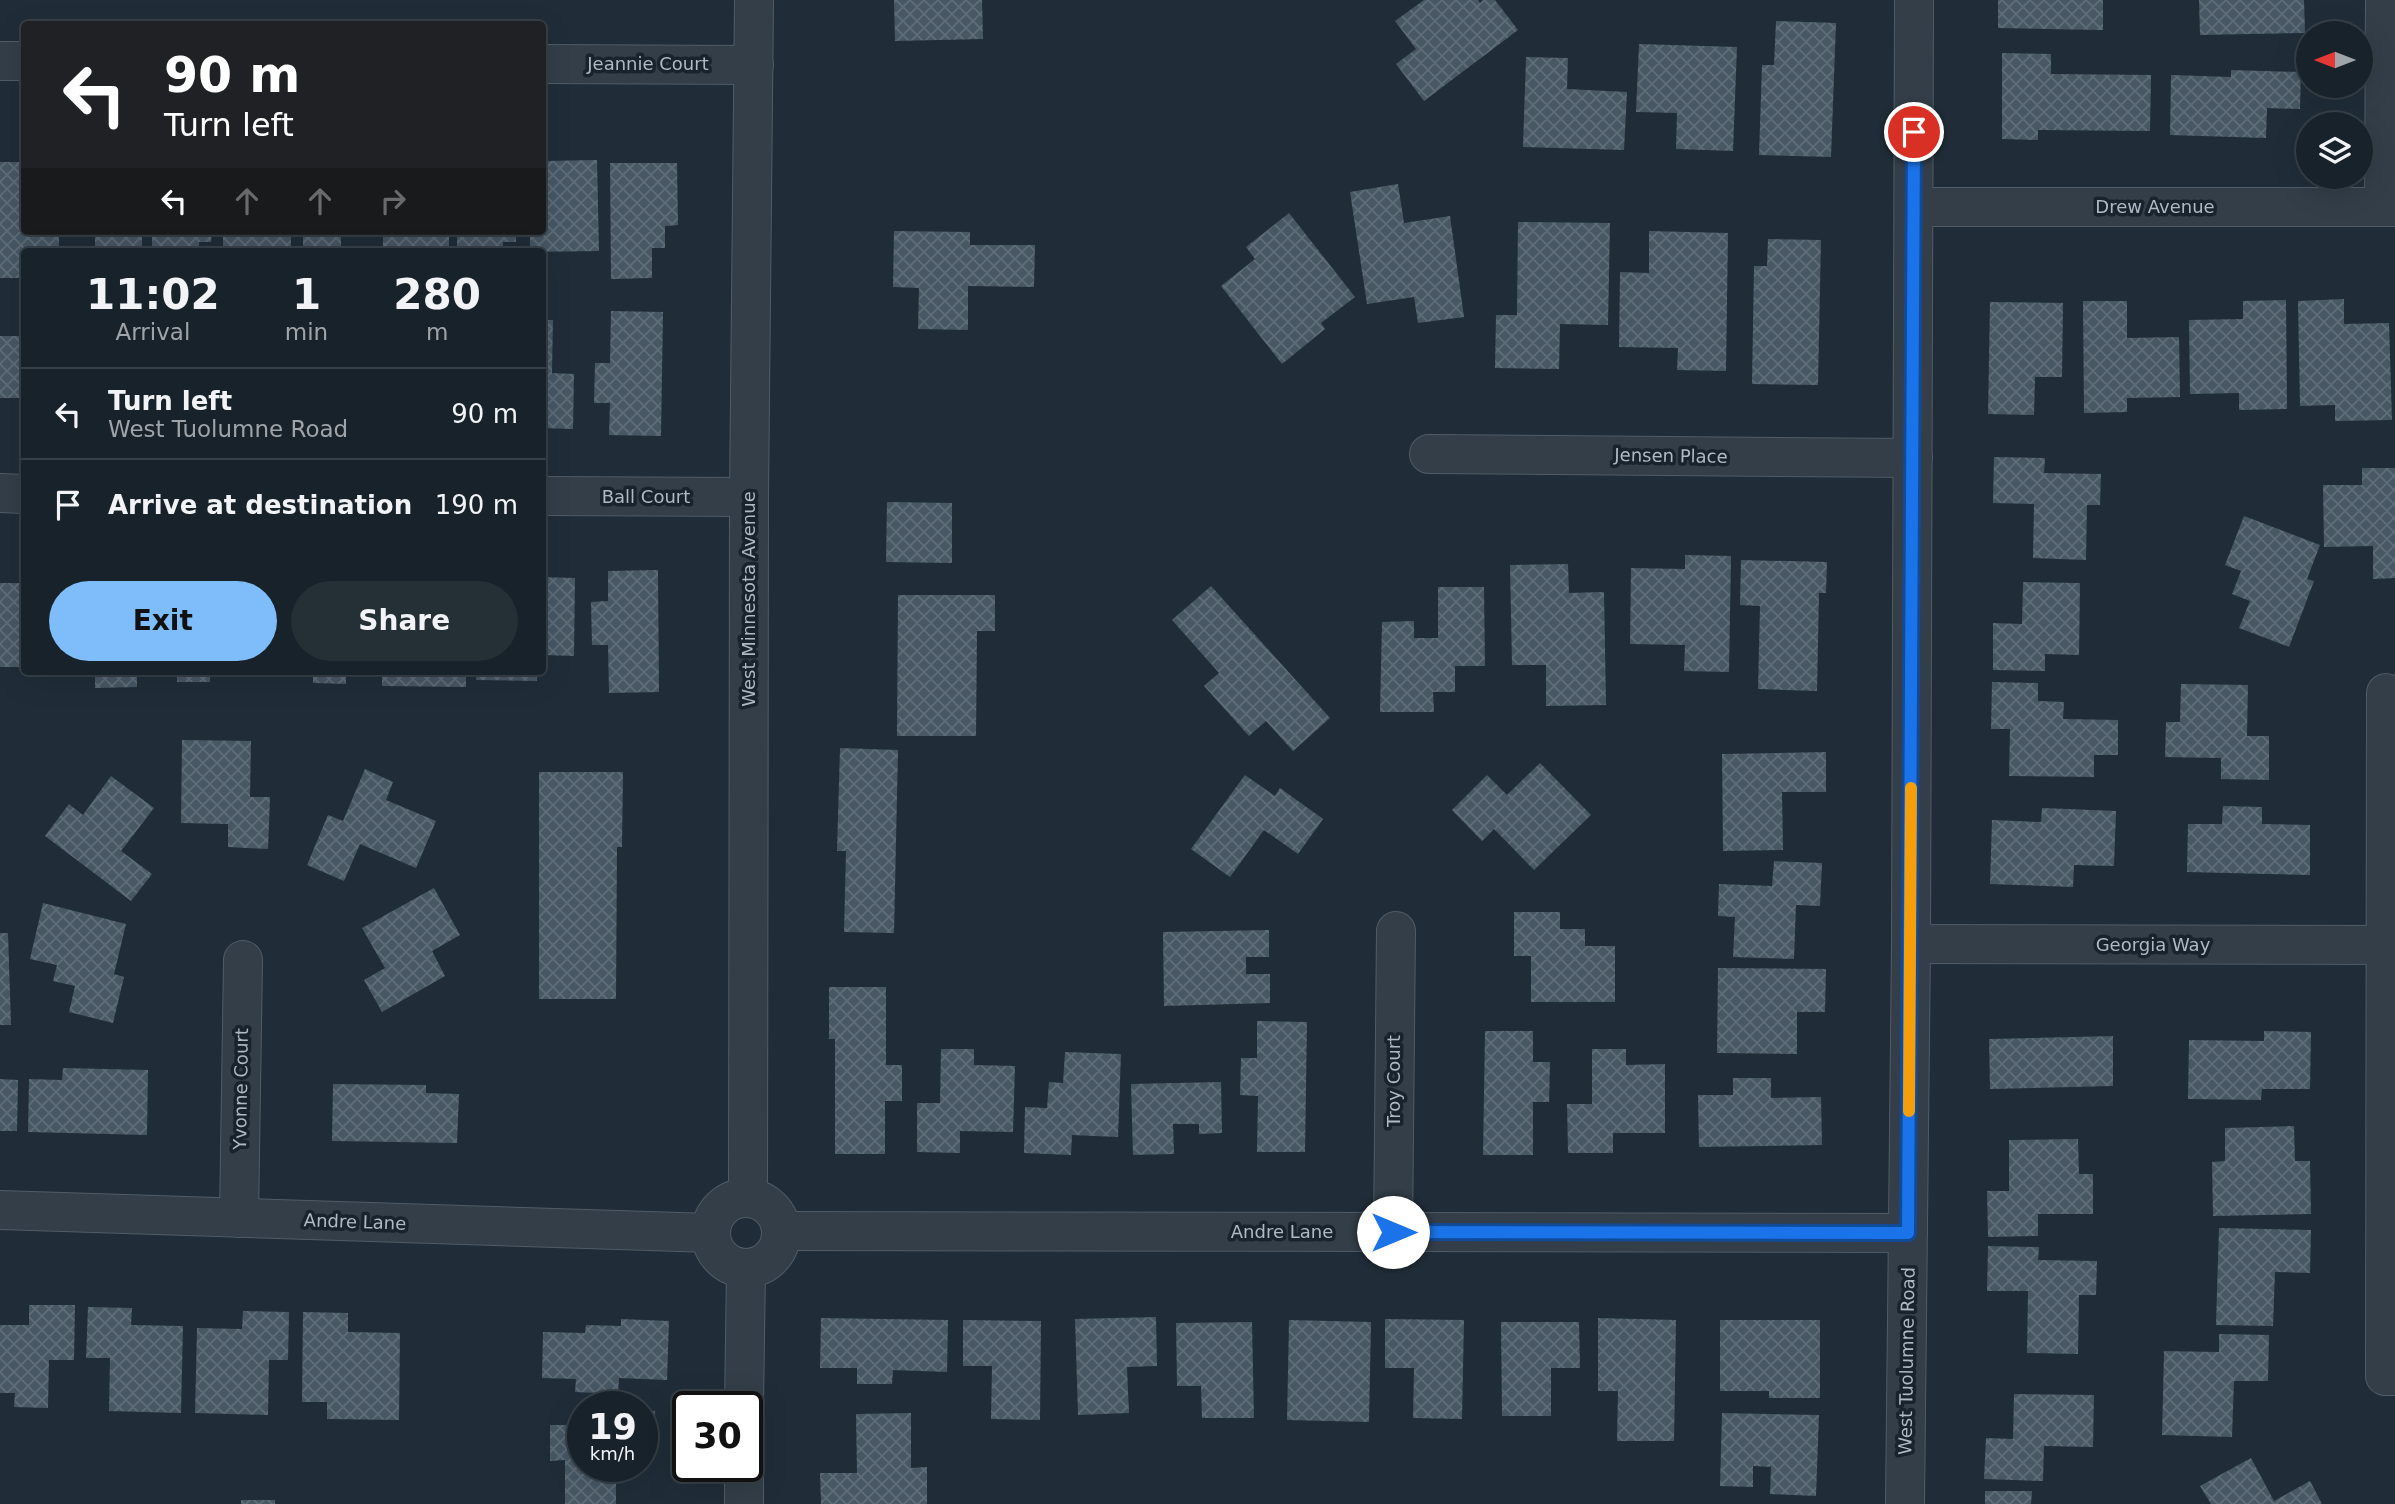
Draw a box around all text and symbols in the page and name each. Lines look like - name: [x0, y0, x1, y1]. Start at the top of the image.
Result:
- north arrow: [2296, 21, 2373, 98]
- map controls: [2296, 21, 2373, 189]
- text: 90 m: [164, 47, 300, 104]
- icon: left: [49, 49, 140, 140]
- street label: Jeannie Court: [586, 53, 709, 74]
- pin: [1884, 102, 1944, 162]
- text: Turn left: [164, 106, 294, 144]
- button: layers: [2296, 112, 2373, 189]
- icon: arrive: [1895, 113, 1933, 151]
- icon: left: [155, 182, 193, 220]
- icon: ahead: [228, 182, 266, 220]
- icon: ahead: [301, 182, 339, 220]
- icon: right: [374, 182, 412, 220]
- street label: Drew Avenue: [2095, 196, 2215, 217]
- text: 11:02: [86, 270, 220, 319]
- text: 1: [292, 270, 321, 319]
- text: 280: [393, 270, 481, 319]
- text: Arrival: [116, 319, 190, 345]
- text: min: [285, 319, 328, 345]
- text: m: [426, 319, 448, 345]
- text: Turn left: [108, 386, 232, 416]
- icon: left: [49, 395, 87, 433]
- text: 90 m: [451, 399, 518, 429]
- text: West Tuolumne Road: [108, 416, 348, 442]
- street label: Jensen Place: [1613, 444, 1728, 467]
- icon: arrive: [49, 486, 87, 524]
- street label: Ball Court: [602, 486, 690, 507]
- text: Arrive at destination: [108, 490, 412, 520]
- text: 190 m: [435, 490, 518, 520]
- street label: West Minnesota Avenue: [738, 491, 759, 707]
- button: Exit: [49, 581, 277, 661]
- button: Share: [291, 581, 518, 661]
- street label: Georgia Way: [2096, 934, 2211, 955]
- street label: Yvonne Court: [229, 1028, 252, 1151]
- street label: Troy Court: [1383, 1035, 1404, 1128]
- position arrow: [1356, 1195, 1430, 1269]
- street label: Andre Lane: [303, 1209, 407, 1234]
- street label: Andre Lane: [1231, 1221, 1333, 1242]
- street label: West Tuolumne Road: [1894, 1267, 1919, 1455]
- speed limit sign: 30: [672, 1391, 763, 1482]
- text: 19: [588, 1407, 637, 1447]
- text: km/h: [590, 1443, 635, 1464]

